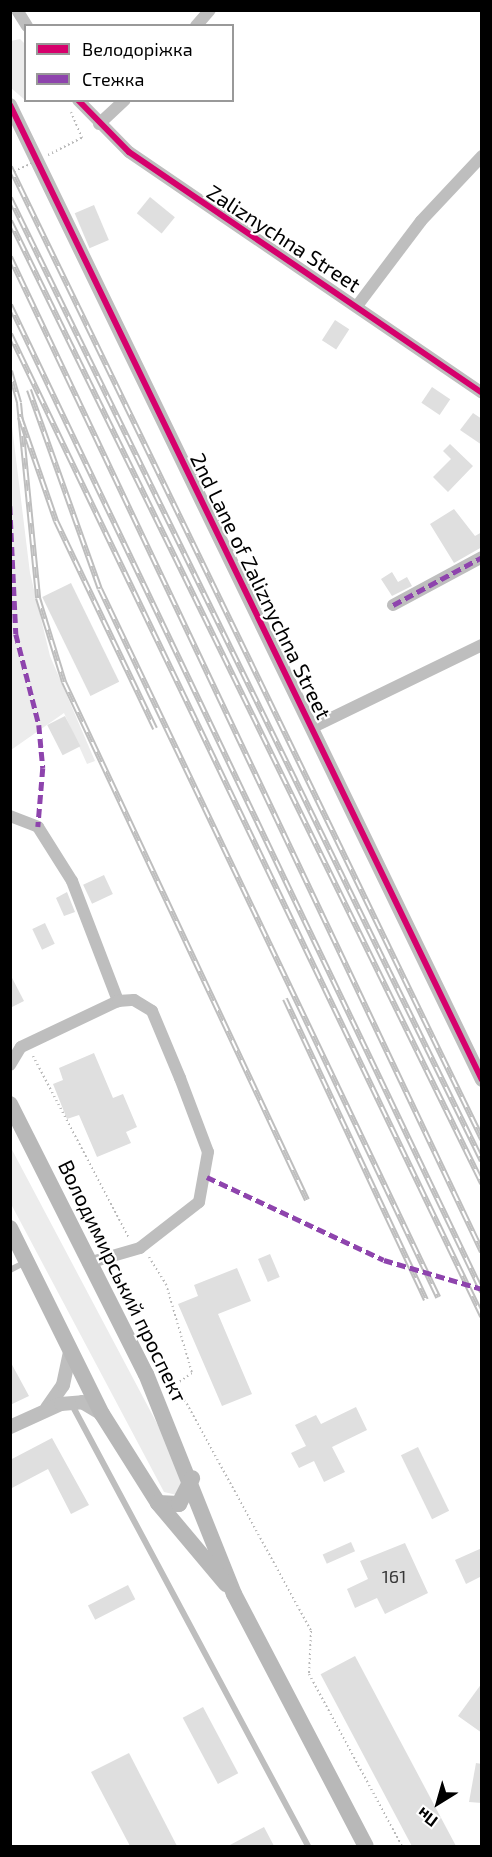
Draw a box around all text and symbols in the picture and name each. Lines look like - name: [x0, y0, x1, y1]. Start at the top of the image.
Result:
- legend: [24, 24, 234, 102]
- text: Велодоріжка: [82, 38, 193, 60]
- text: Стежка: [82, 68, 144, 90]
- street label: Zaliznychna Street: [202, 179, 366, 297]
- street label: 2nd Lane of Zaliznychna Street: [185, 448, 337, 724]
- street label: Володимирський проспект: [53, 1156, 193, 1406]
- house number: 161: [382, 1565, 406, 1587]
- north arrow: [408, 1773, 468, 1833]
- text: Пн: [413, 1804, 441, 1832]

